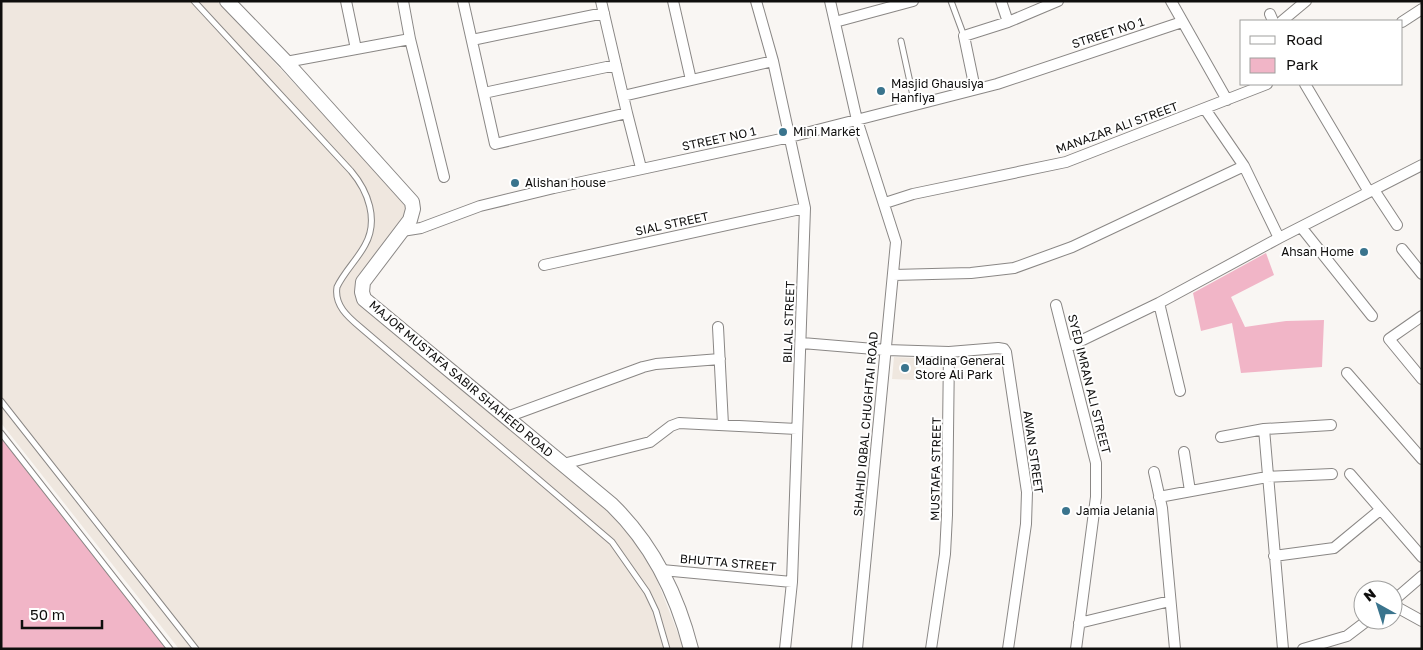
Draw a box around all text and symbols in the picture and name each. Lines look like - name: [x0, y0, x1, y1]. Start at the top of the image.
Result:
- street label: STREET NO 1: [1070, 14, 1146, 51]
- legend: [1240, 20, 1403, 85]
- text: Road: [1286, 30, 1323, 48]
- text: Park: [1286, 55, 1319, 73]
- place label: Masjid Ghausiya Hanfiya: [891, 76, 984, 105]
- marker: Masjid Ghausiya Hanfiya: [875, 85, 887, 97]
- street label: MANAZAR ALI STREET: [1054, 98, 1180, 157]
- street label: STREET NO 1: [681, 123, 757, 154]
- place label: Mini Market: [793, 124, 860, 139]
- marker: Mini Market: [777, 126, 789, 138]
- place label: Alishan house: [525, 175, 606, 190]
- marker: Alishan house: [509, 177, 521, 189]
- street label: SIAL STREET: [634, 208, 711, 239]
- place label: Ahsan Home: [1281, 244, 1354, 259]
- marker: Ahsan Home: [1358, 246, 1370, 258]
- street label: BILAL STREET: [780, 280, 797, 363]
- street label: MAJOR MUSTAFA SABIR SHAHEED ROAD: [366, 297, 556, 460]
- street label: SYED IMRAN ALI STREET: [1065, 313, 1114, 456]
- street label: SHAHID IQBAL CHUGHTAI ROAD: [850, 331, 881, 517]
- place label: Madina General Store Ali Park: [915, 353, 1005, 382]
- marker: Madina General Store Ali Park: [899, 362, 911, 374]
- street label: AWAN STREET: [1020, 409, 1047, 495]
- street label: MUSTAFA STREET: [927, 416, 944, 521]
- place label: Jamia Jelania: [1076, 503, 1155, 518]
- marker: Jamia Jelania: [1060, 505, 1072, 517]
- street label: BHUTTA STREET: [679, 551, 777, 574]
- north arrow: [1353, 580, 1403, 630]
- text: N: [1360, 585, 1379, 604]
- scale bar: [22, 598, 102, 630]
- text: 50 m: [30, 605, 65, 623]

